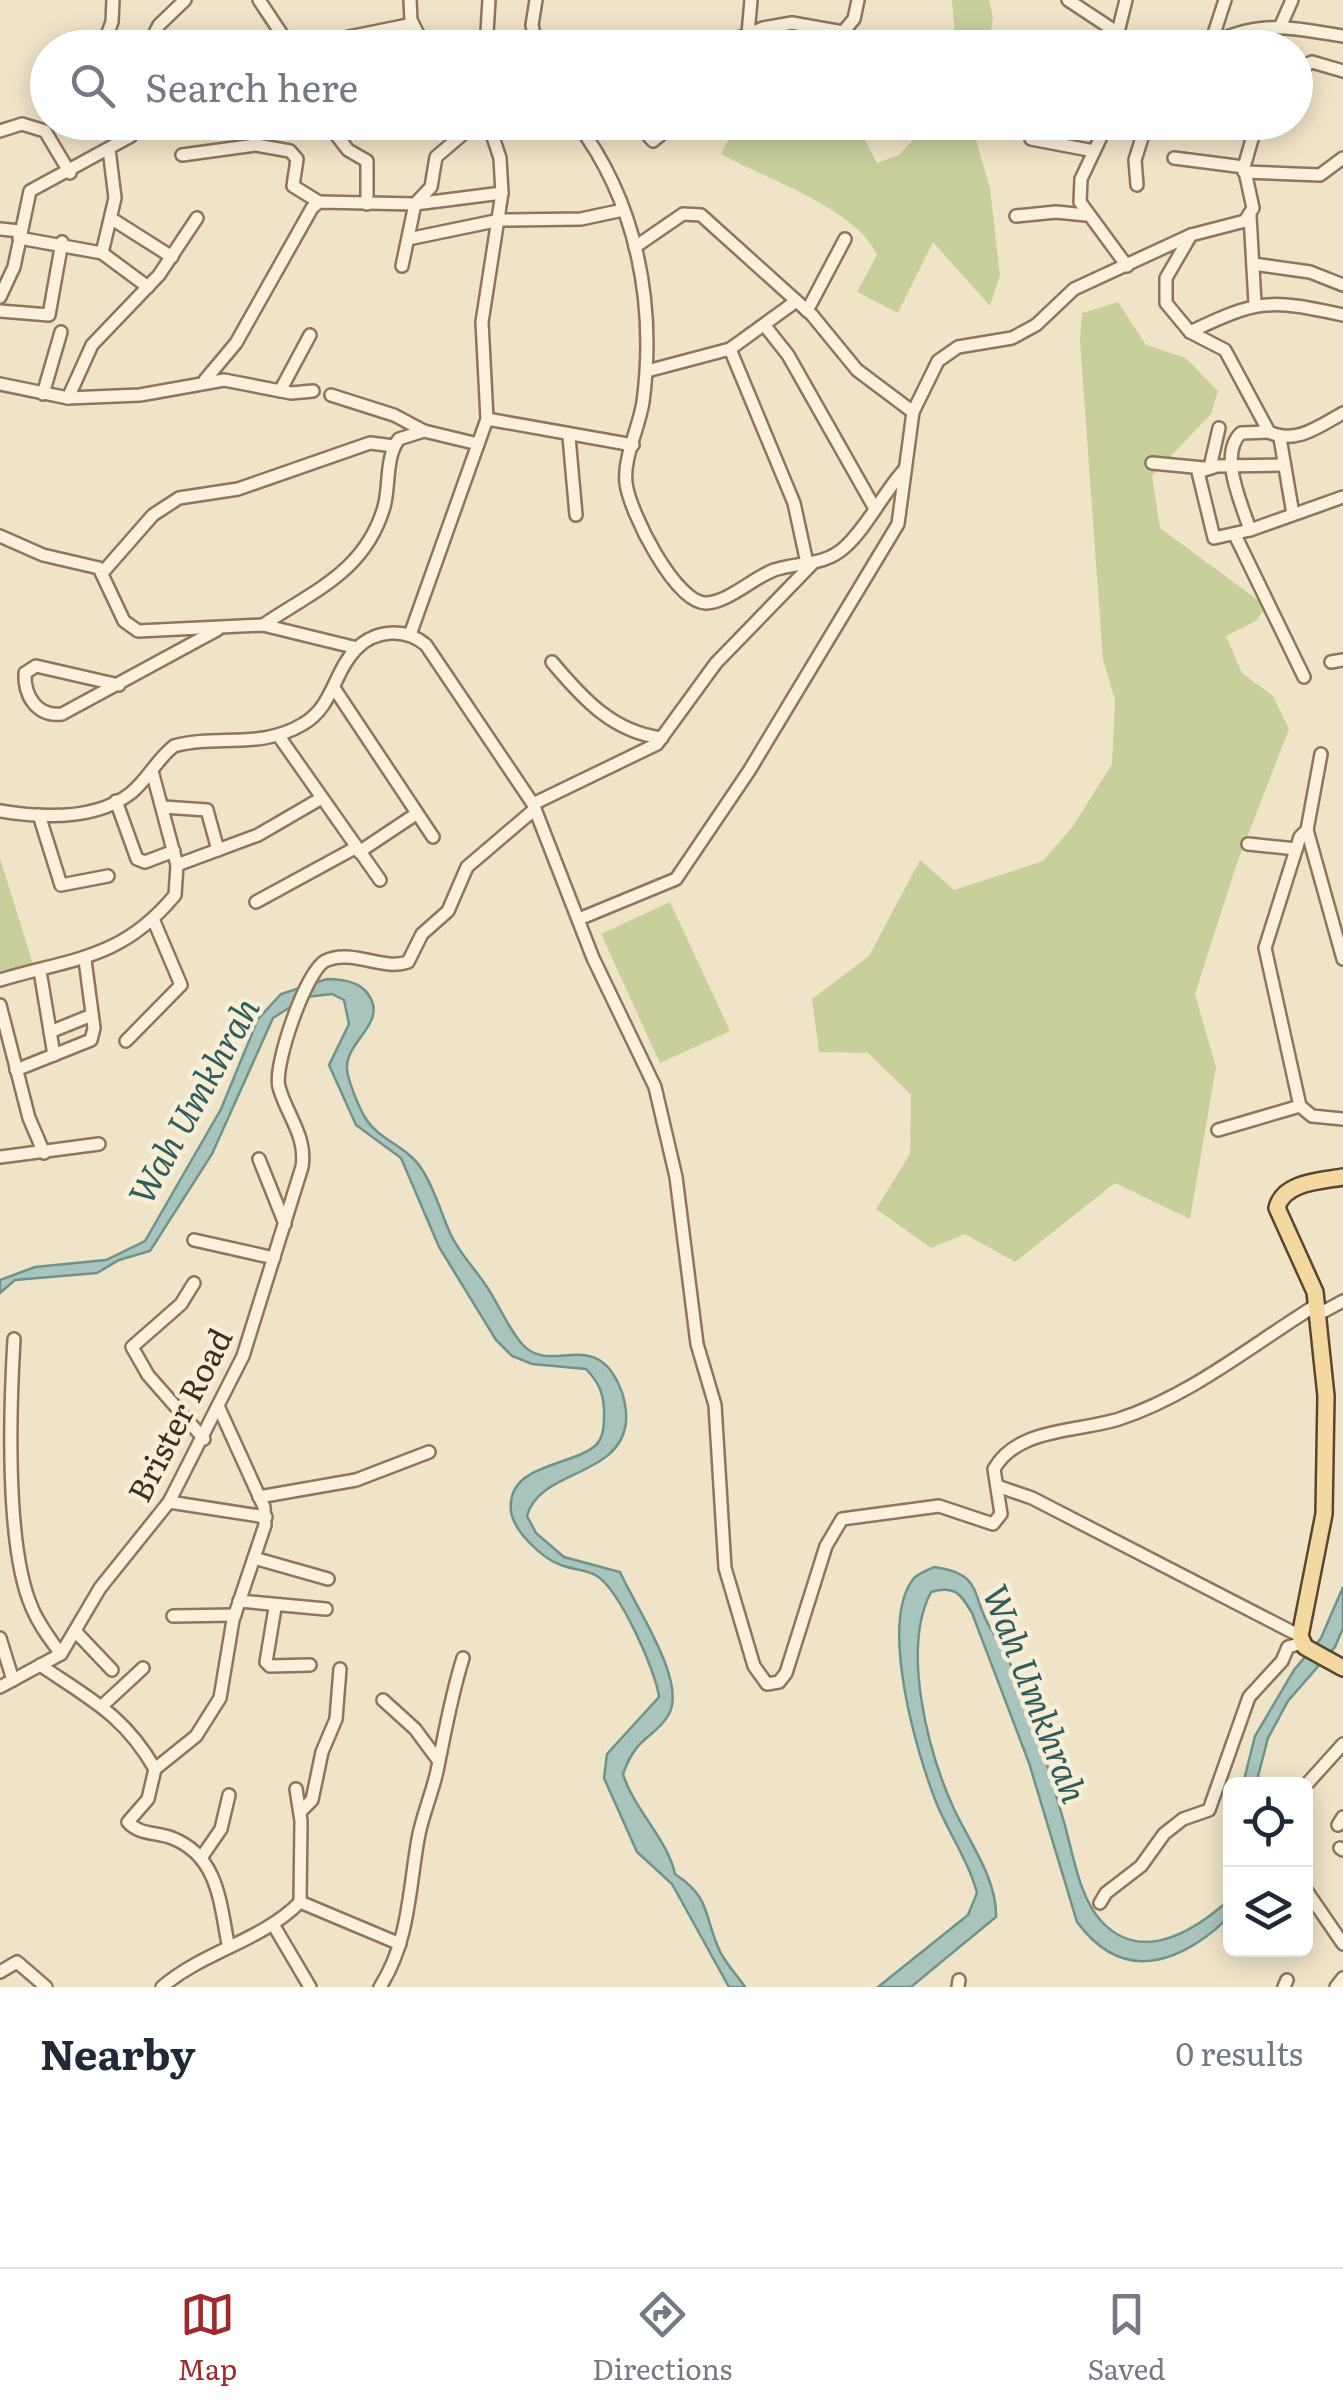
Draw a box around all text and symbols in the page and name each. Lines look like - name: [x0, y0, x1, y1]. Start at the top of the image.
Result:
- search box: [30, 30, 1313, 140]
- text: Search here: [145, 57, 358, 114]
- icon: search: [65, 58, 120, 113]
- water label: Wah Umkhrah: [114, 987, 271, 1213]
- street label: Brister Road: [114, 1319, 242, 1509]
- water label: Wah Umkhrah: [972, 1576, 1103, 1810]
- map controls: [1223, 1777, 1313, 1957]
- button: locate: [1223, 1777, 1313, 1867]
- button: layers: [1223, 1867, 1313, 1957]
- text: Nearby: [40, 2021, 196, 2083]
- text: 0 results: [1175, 2028, 1303, 2076]
- tab: Map: [178, 2287, 237, 2389]
- tab: Directions: [592, 2287, 732, 2389]
- tab: Saved: [1087, 2287, 1165, 2389]

